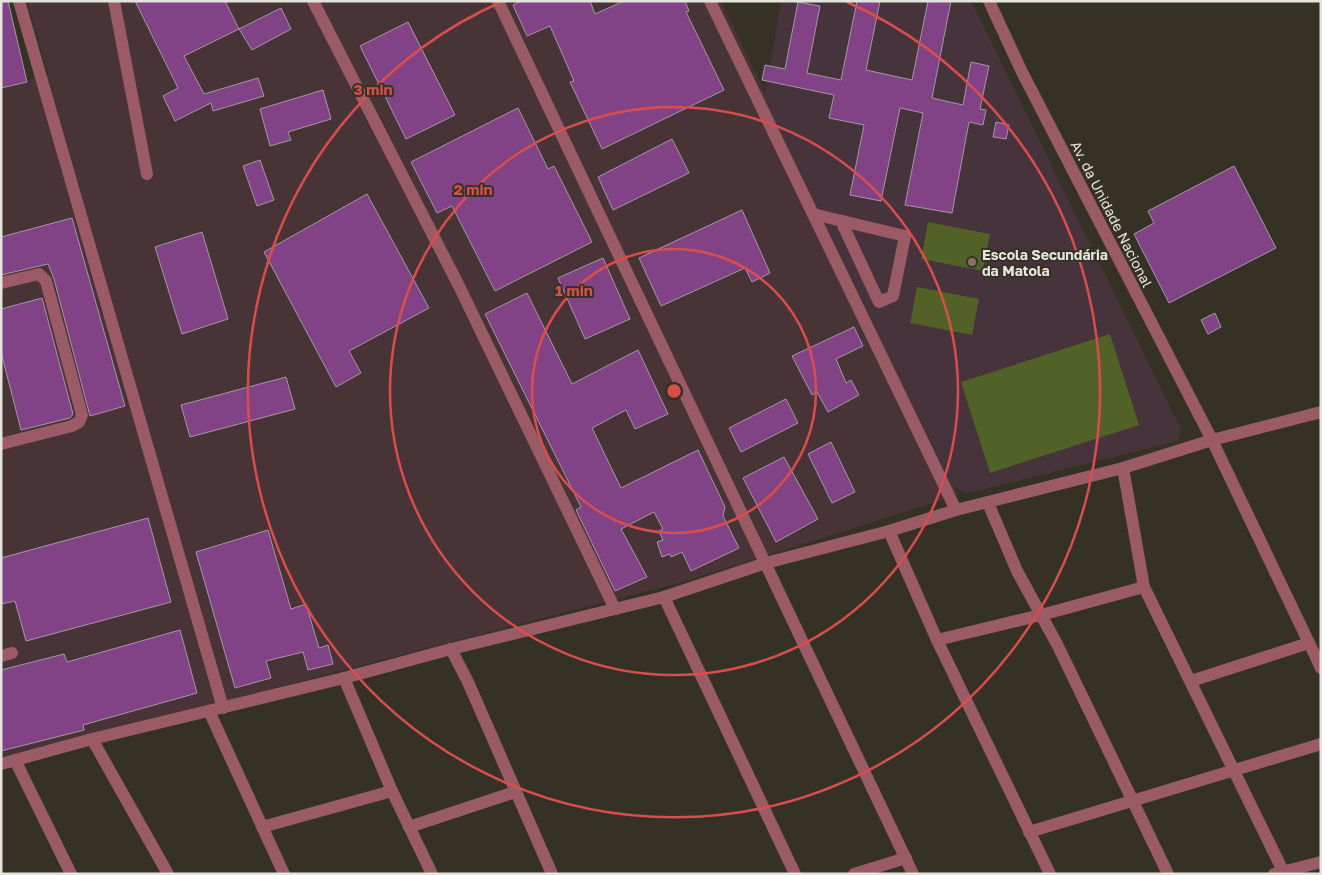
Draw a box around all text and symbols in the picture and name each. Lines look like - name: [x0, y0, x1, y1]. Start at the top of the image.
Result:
- text: 3 min: [353, 80, 393, 98]
- street label: Av. da Unidade Nacional: [1068, 138, 1156, 290]
- text: 2 min: [453, 180, 493, 198]
- place label: Escola Secundária da Matola: [982, 246, 1108, 279]
- marker: Escola Secundária da Matola: [966, 256, 978, 268]
- text: 1 min: [555, 281, 593, 299]
- centre of rings: [665, 382, 683, 400]

